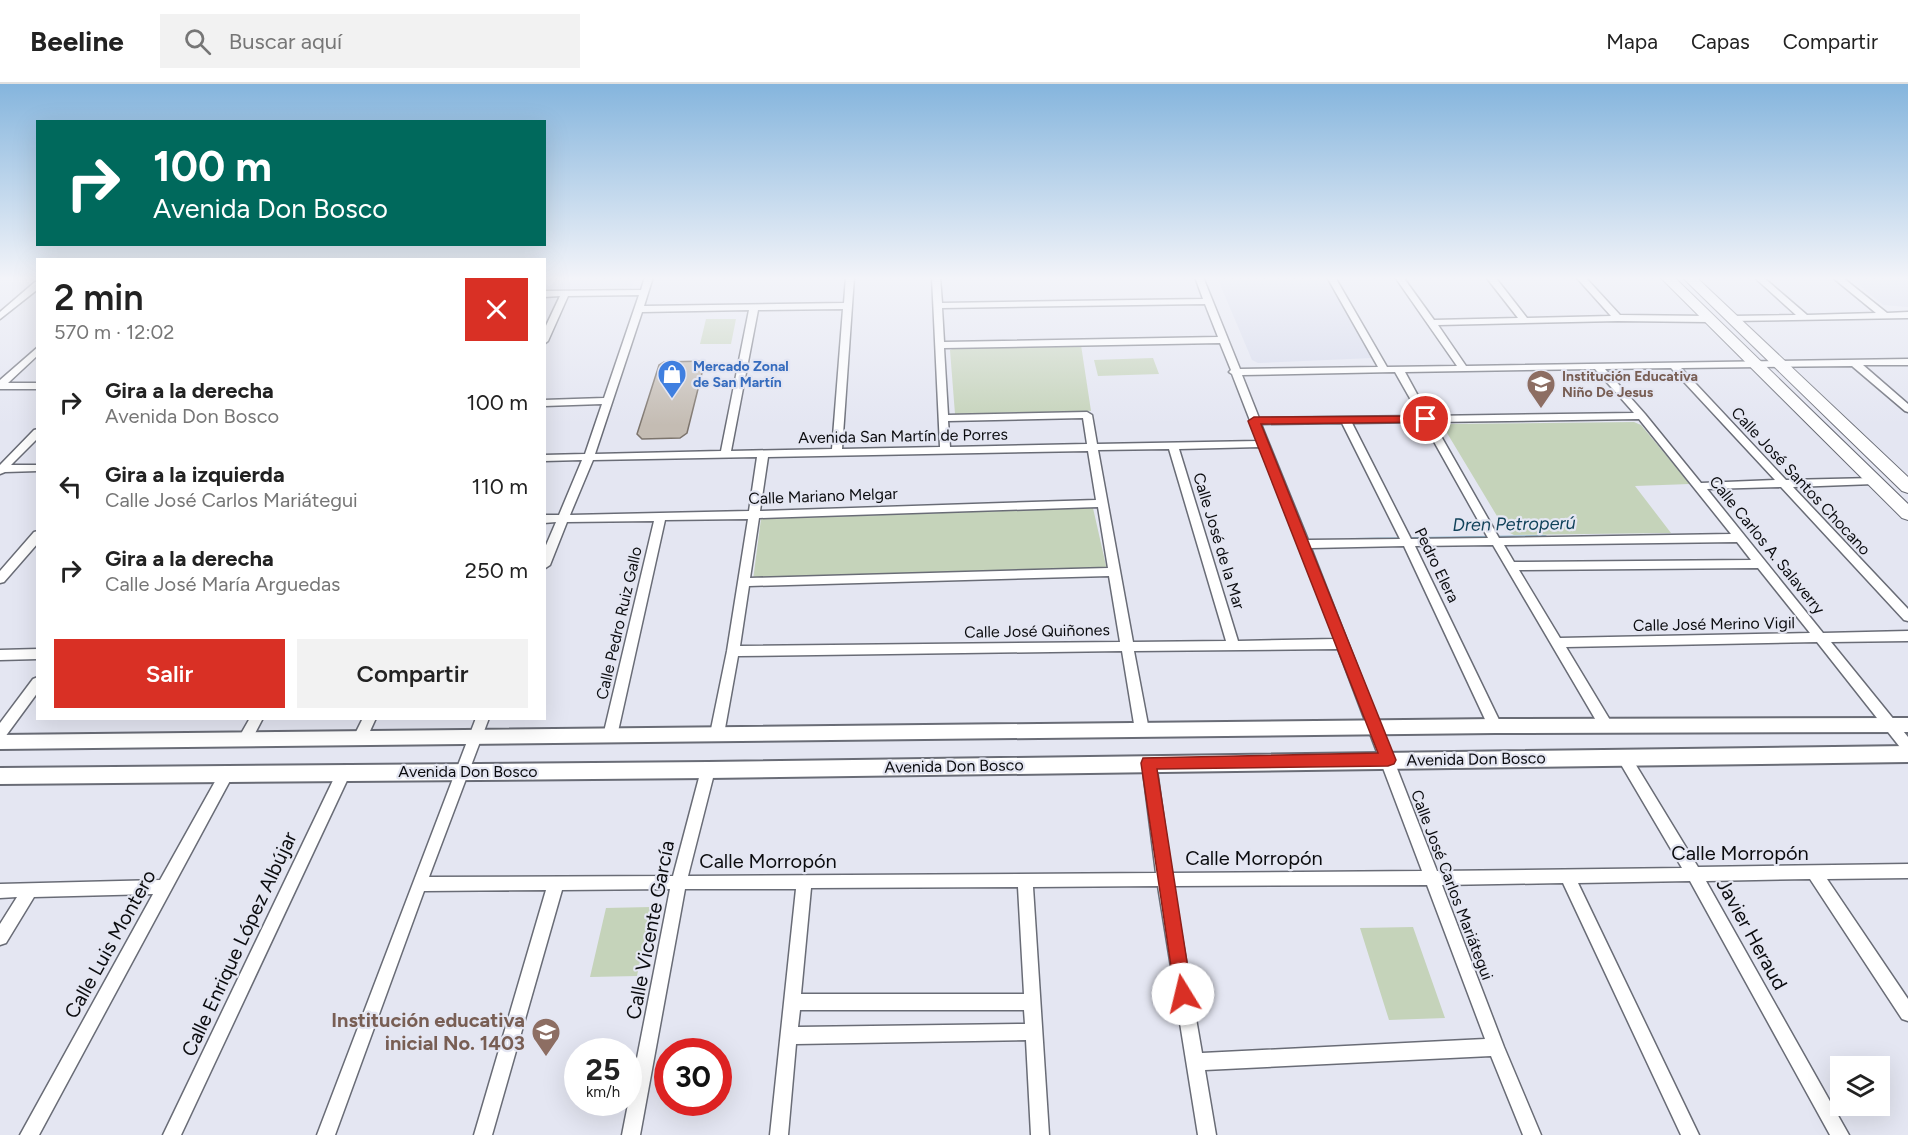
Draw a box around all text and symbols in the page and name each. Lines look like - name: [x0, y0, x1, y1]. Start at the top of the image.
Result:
- search box: [160, 14, 580, 68]
- text: Beeline: [30, 24, 124, 58]
- icon: search: [181, 25, 214, 58]
- text: Buscar aquí: [229, 28, 342, 55]
- text: Mapa: [1606, 29, 1658, 54]
- text: Capas: [1691, 29, 1750, 54]
- text: Compartir: [1783, 29, 1878, 54]
- text: 100 m: [153, 141, 272, 192]
- icon: right: [54, 144, 132, 222]
- text: Avenida Don Bosco: [153, 192, 388, 225]
- text: 2 min: [54, 276, 144, 319]
- button: close: [465, 278, 528, 341]
- text: 570 m · 12:02: [54, 320, 174, 344]
- shop icon: Mercado Zonal de San Martín: [656, 358, 688, 400]
- place label: Mercado Zonal de San Martín: [693, 358, 789, 391]
- school or university icon: Institución Educativa Niño De Jesus: [1525, 368, 1557, 410]
- place label: Institución Educativa Niño De Jesus: [1562, 368, 1698, 401]
- text: Gira a la derecha: [105, 377, 274, 404]
- icon: right: [54, 386, 87, 419]
- text: 100 m: [467, 389, 528, 416]
- pin: [1400, 393, 1451, 444]
- icon: arrive: [1409, 402, 1442, 435]
- street label: Calle José Santos Chocano: [1727, 403, 1875, 559]
- text: Avenida Don Bosco: [105, 404, 279, 428]
- street label: Avenida San Martín de Porres: [798, 425, 1008, 447]
- text: Gira a la izquierda: [105, 461, 285, 488]
- icon: left: [54, 470, 87, 503]
- street label: Calle José de la Mar: [1189, 470, 1249, 612]
- street label: Calle Carlos A. Salaverry: [1705, 472, 1829, 618]
- text: 110 m: [472, 473, 528, 500]
- street label: Calle Mariano Melgar: [748, 484, 899, 508]
- text: Calle José Carlos Mariátegui: [105, 488, 358, 512]
- water label: Dren Petroperú: [1452, 512, 1576, 536]
- street label: Pedro Elera: [1411, 524, 1463, 606]
- text: Gira a la derecha: [105, 545, 274, 572]
- street label: Calle Pedro Ruiz Gallo: [592, 545, 646, 701]
- icon: right: [54, 554, 87, 587]
- text: 250 m: [465, 557, 528, 584]
- text: Calle José María Arguedas: [105, 572, 340, 596]
- street label: Calle José Merino Vigil: [1633, 613, 1795, 635]
- street label: Calle José Quiñones: [964, 620, 1110, 642]
- button: Salir: [54, 639, 285, 708]
- button: Compartir: [297, 639, 528, 708]
- street label: Avenida Don Bosco: [1406, 748, 1546, 770]
- street label: Avenida Don Bosco: [884, 755, 1024, 777]
- street label: Avenida Don Bosco: [398, 762, 538, 781]
- street label: Calle José Carlos Mariátegui: [1407, 787, 1497, 983]
- street label: Calle Enrique López Albújar: [176, 828, 302, 1060]
- street label: Calle Vicente García: [621, 838, 679, 1022]
- street label: Calle Morropón: [1671, 841, 1809, 865]
- street label: Calle Morropón: [1185, 846, 1323, 870]
- street label: Calle Morropón: [699, 849, 837, 873]
- street label: Calle Luis Montero: [59, 865, 161, 1023]
- street label: Javier Heraud: [1711, 874, 1793, 994]
- position arrow: [1151, 962, 1215, 1026]
- place label: Institución educativa inicial No. 1403: [331, 1008, 525, 1055]
- school or university icon: Institución educativa inicial No. 1403: [530, 1016, 562, 1058]
- speed limit sign: 30: [654, 1038, 732, 1116]
- text: 25: [586, 1051, 620, 1088]
- map controls: [1830, 1056, 1890, 1116]
- button: layers: [1830, 1056, 1890, 1116]
- text: km/h: [586, 1083, 620, 1101]

